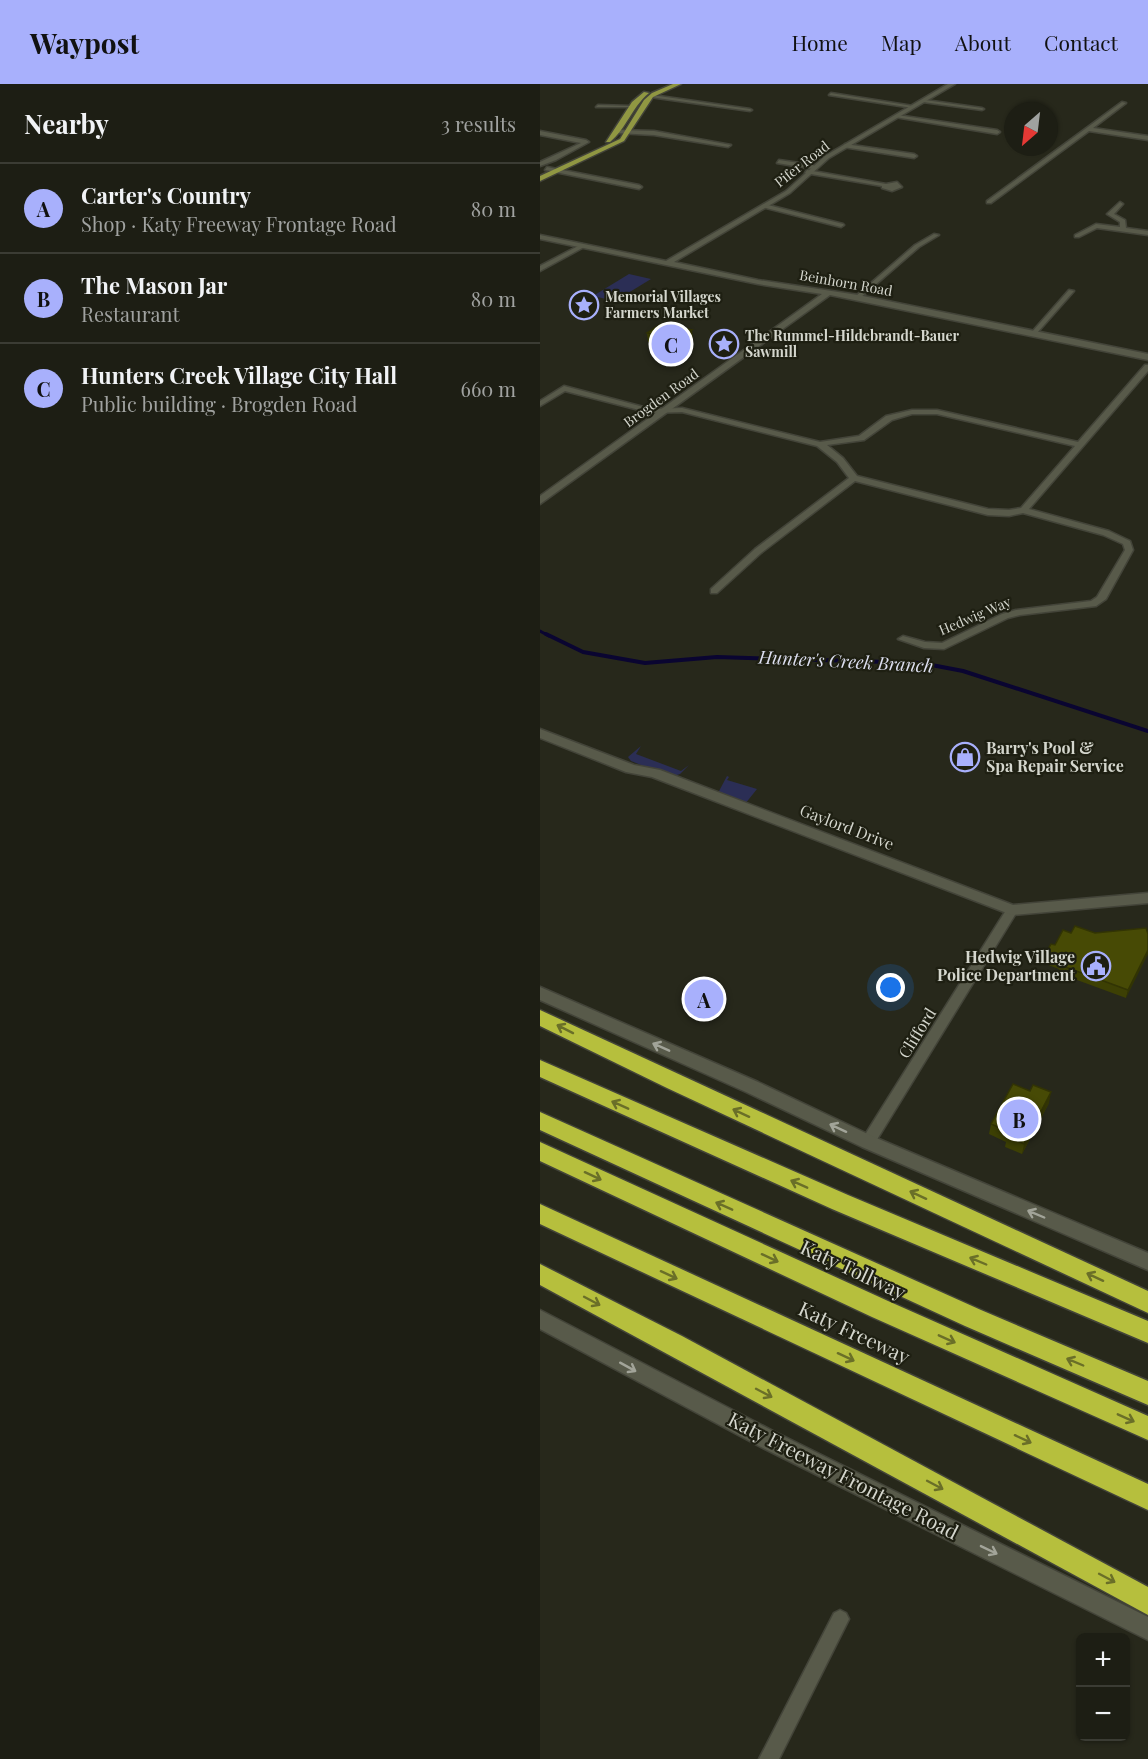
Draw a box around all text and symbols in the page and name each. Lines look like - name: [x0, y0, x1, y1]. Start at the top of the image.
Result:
- text: Waypost: [30, 24, 139, 61]
- text: Home: [792, 28, 848, 56]
- text: Map: [881, 28, 922, 56]
- text: About: [955, 28, 1011, 56]
- text: Contact: [1044, 28, 1118, 56]
- north arrow: [1004, 102, 1058, 156]
- text: Nearby: [24, 106, 109, 141]
- text: 3 results: [441, 110, 516, 137]
- street label: Pifer Road: [770, 136, 833, 191]
- text: Carter's Country: [81, 180, 251, 210]
- text: A: [37, 195, 50, 222]
- text: 80 m: [471, 195, 516, 222]
- text: Shop · Katy Freeway Frontage Road: [81, 210, 397, 237]
- street label: Beinhorn Road: [798, 265, 894, 300]
- text: The Mason Jar: [81, 270, 227, 300]
- text: B: [37, 285, 50, 312]
- text: 80 m: [471, 285, 516, 312]
- place label: Memorial Villages Farmers Market: [605, 287, 721, 322]
- place icon: Memorial Villages Farmers Market: [568, 289, 600, 321]
- text: Restaurant: [81, 300, 180, 327]
- pin: C: [652, 322, 690, 366]
- place label: The Rummel-Hildebrandt-Bauer Sawmill: [745, 326, 960, 361]
- place icon: The Rummel-Hildebrandt-Bauer Sawmill: [708, 328, 740, 360]
- text: Hunters Creek Village City Hall: [81, 360, 397, 390]
- street label: Brogden Road: [619, 364, 702, 431]
- text: C: [36, 375, 51, 402]
- text: 660 m: [461, 375, 516, 402]
- text: Public building · Brogden Road: [81, 390, 357, 417]
- street label: Hedwig Way: [936, 592, 1014, 639]
- water label: Hunter's Creek Branch: [757, 644, 934, 678]
- place label: Barry's Pool & Spa Repair Service: [986, 737, 1124, 776]
- shop icon: Barry's Pool & Spa Repair Service: [949, 741, 981, 773]
- street label: Gaylord Drive: [797, 799, 897, 854]
- place label: Hedwig Village Police Department: [937, 946, 1075, 985]
- public building icon: Hedwig Village Police Department: [1080, 950, 1112, 982]
- your location: [876, 973, 905, 1002]
- pin: A: [684, 976, 724, 1022]
- street label: Clifford: [893, 1004, 940, 1062]
- one-way arrow: [557, 1023, 575, 1035]
- one-way arrow: [652, 1041, 671, 1052]
- pin: B: [1000, 1096, 1038, 1142]
- one-way arrow: [612, 1099, 630, 1110]
- one-way arrow: [733, 1107, 751, 1119]
- one-way arrow: [830, 1122, 848, 1133]
- one-way arrow: [583, 1171, 601, 1183]
- one-way arrow: [790, 1178, 808, 1189]
- one-way arrow: [910, 1188, 928, 1200]
- one-way arrow: [715, 1200, 734, 1211]
- one-way arrow: [1028, 1208, 1046, 1219]
- street label: Katy Tollway: [797, 1232, 911, 1305]
- one-way arrow: [760, 1253, 778, 1265]
- one-way arrow: [969, 1255, 988, 1266]
- one-way arrow: [659, 1270, 677, 1282]
- one-way arrow: [1087, 1271, 1105, 1282]
- street label: Katy Freeway: [795, 1294, 915, 1369]
- one-way arrow: [583, 1295, 600, 1307]
- one-way arrow: [938, 1334, 956, 1346]
- one-way arrow: [836, 1352, 854, 1364]
- one-way arrow: [1066, 1356, 1085, 1367]
- one-way arrow: [619, 1361, 636, 1373]
- one-way arrow: [755, 1387, 772, 1399]
- street label: Katy Freeway Frontage Road: [724, 1405, 964, 1545]
- one-way arrow: [1116, 1413, 1134, 1424]
- one-way arrow: [1013, 1434, 1031, 1445]
- one-way arrow: [926, 1480, 944, 1491]
- one-way arrow: [980, 1545, 998, 1556]
- one-way arrow: [1098, 1572, 1115, 1584]
- map controls: [1076, 1633, 1130, 1741]
- button: +: [1076, 1633, 1130, 1687]
- button: −: [1076, 1687, 1130, 1741]

